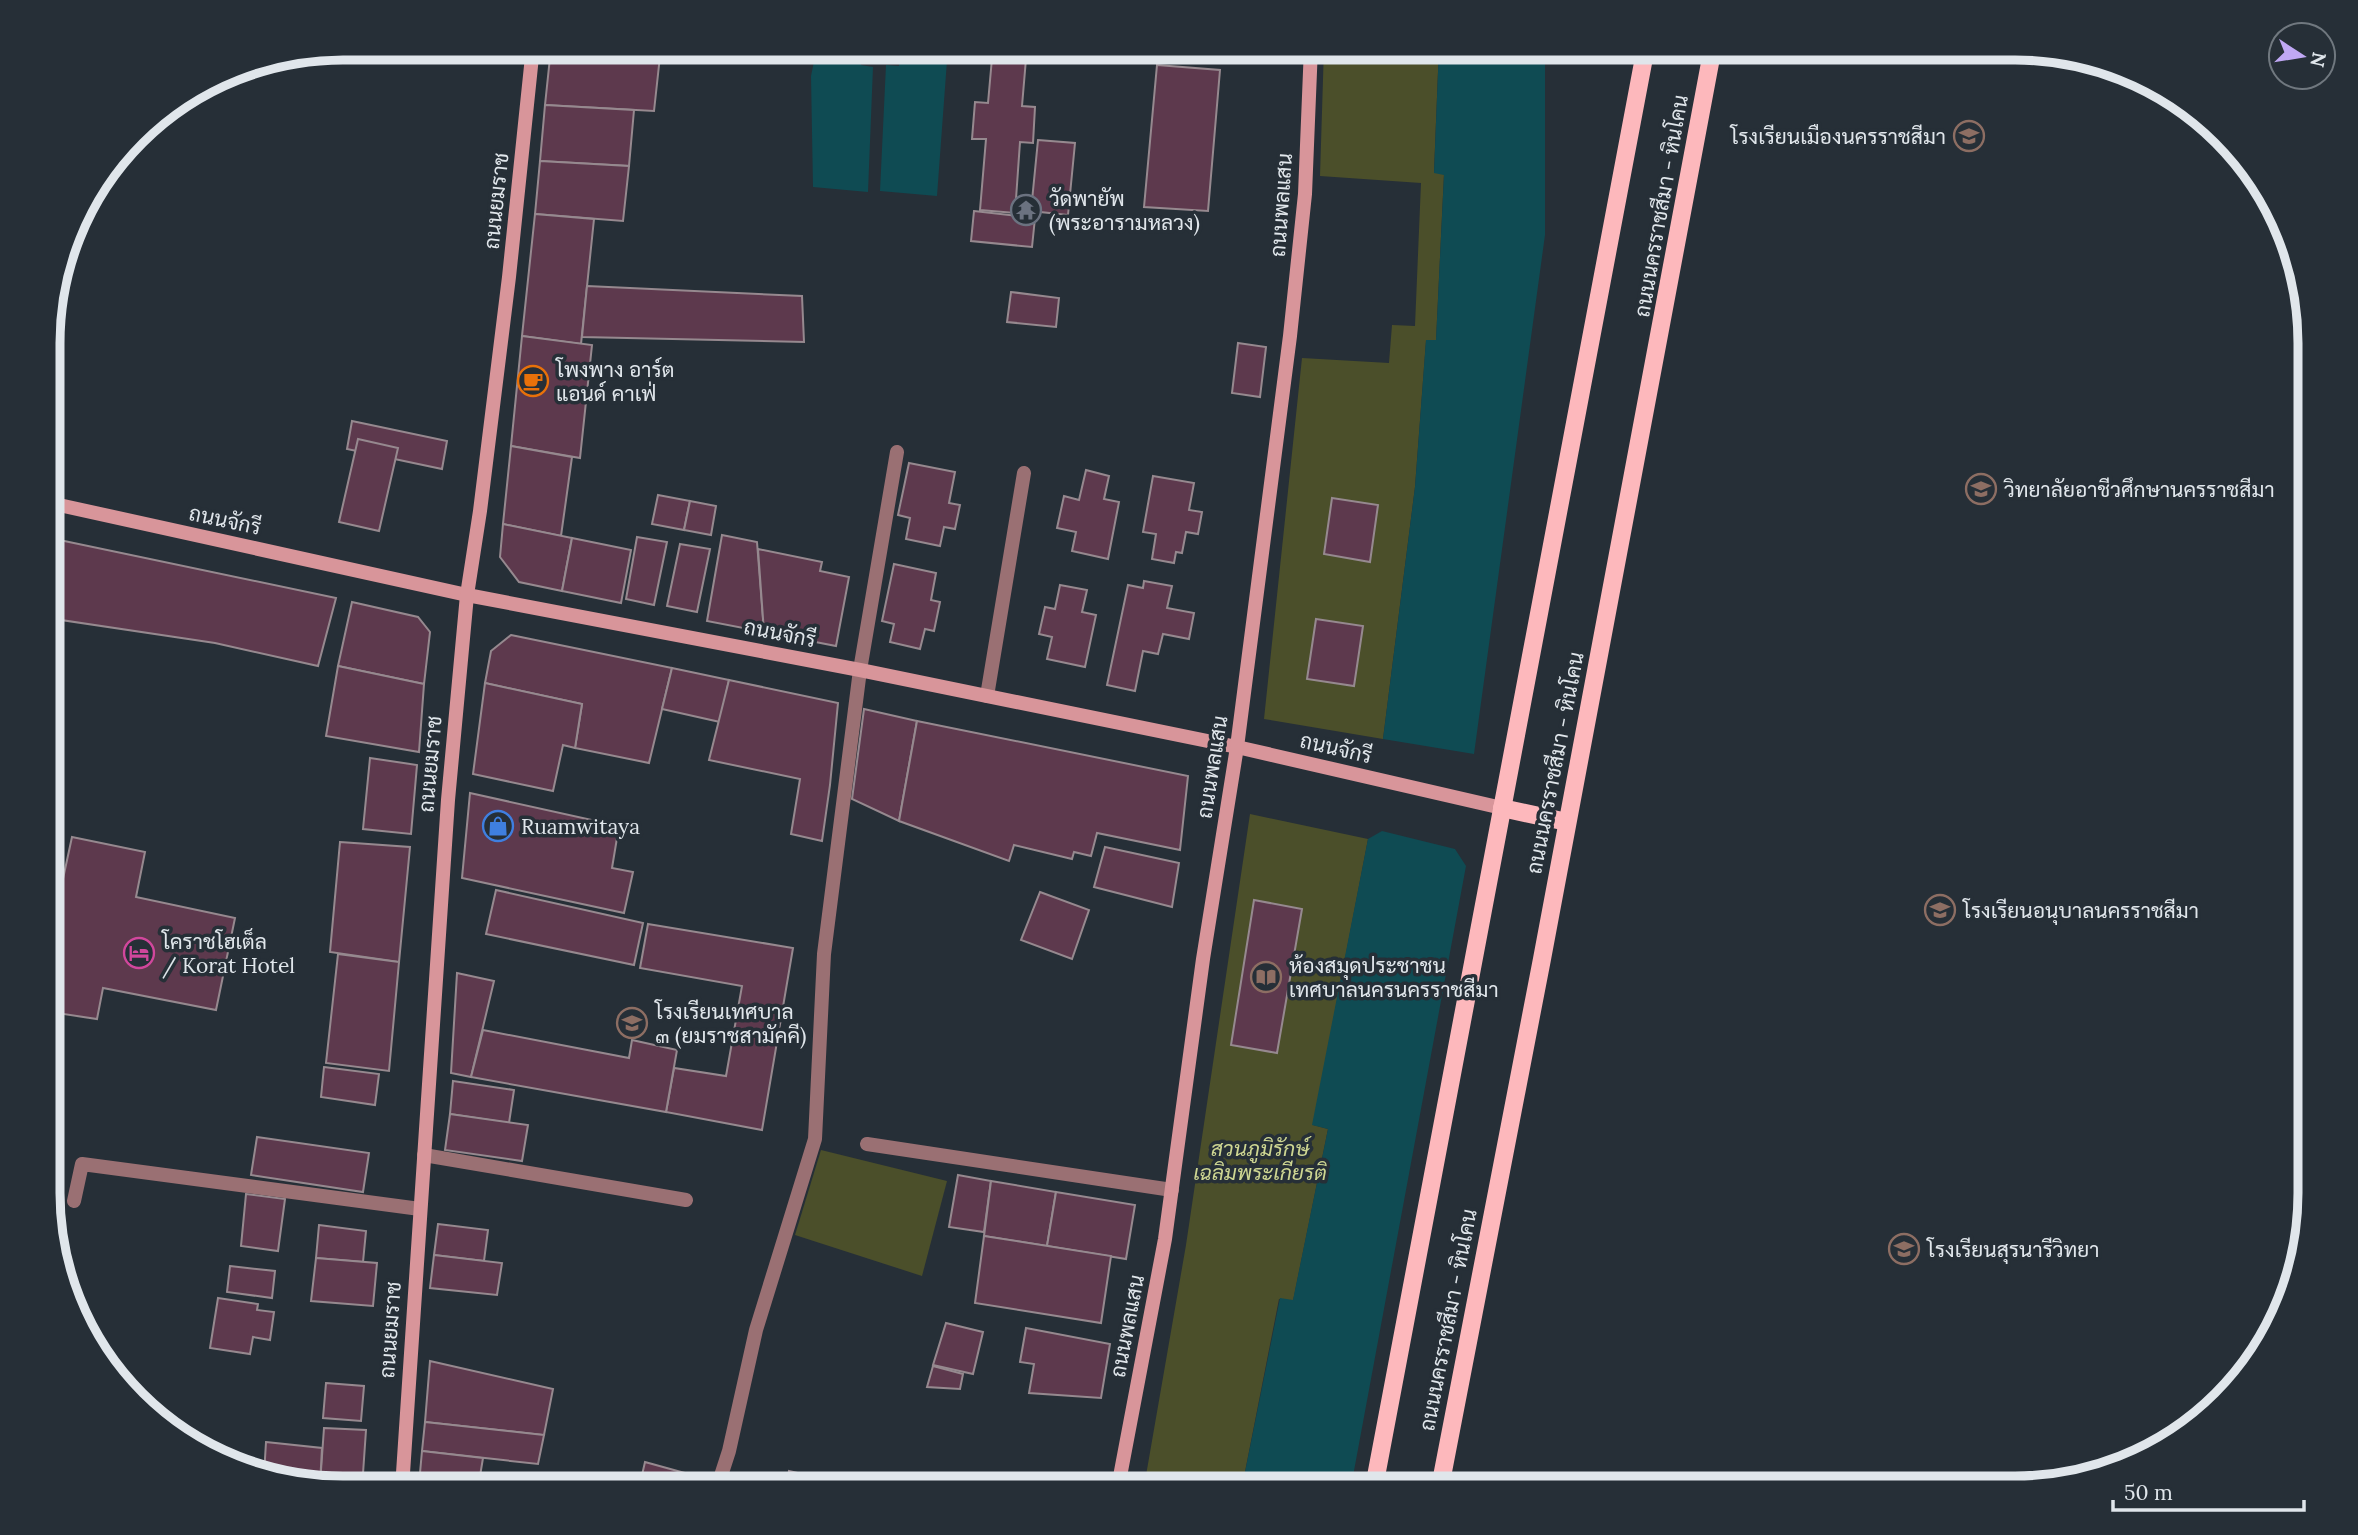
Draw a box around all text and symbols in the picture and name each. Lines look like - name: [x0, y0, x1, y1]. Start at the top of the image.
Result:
- north arrow: [2267, 21, 2337, 91]
- text: N: [2305, 50, 2332, 70]
- street label: ถนนนครราชสีมา - หินโคน: [1628, 93, 1694, 319]
- school or university icon: โรงเรียนเมืองนครราชสีมา: [1952, 119, 1986, 153]
- place label: โรงเรียนเมืองนครราชสีมา: [1729, 123, 1946, 150]
- street label: ถนนยมราช: [478, 151, 514, 251]
- street label: ถนนพลแสน: [1264, 152, 1298, 258]
- place label: วัดพายัพ (พระอารามหลวง): [1049, 185, 1200, 236]
- temple icon: วัดพายัพ (พระอารามหลวง): [1009, 193, 1043, 227]
- place label: โพงพาง อาร์ต แอนด์ คาเฟ่: [555, 356, 674, 407]
- cafe icon: โพงพาง อาร์ต แอนด์ คาเฟ่: [516, 364, 550, 398]
- school or university icon: วิทยาลัยอาชีวศึกษานครราชสีมา: [1964, 472, 1998, 506]
- place label: วิทยาลัยอาชีวศึกษานครราชสีมา: [2004, 476, 2275, 503]
- street label: ถนนจักรี: [187, 499, 263, 541]
- street label: ถนนจักรี: [742, 613, 818, 653]
- street label: ถนนนครราชสีมา - หินโคน: [1520, 650, 1590, 876]
- street label: ถนนพลแสน: [1191, 714, 1233, 820]
- street label: ถนนยมราช: [412, 715, 448, 813]
- street label: ถนนจักรี: [1297, 727, 1375, 769]
- shop icon: Ruamwitaya: [481, 809, 515, 843]
- place label: Ruamwitaya: [521, 813, 640, 840]
- school or university icon: โรงเรียนอนุบาลนครราชสีมา: [1923, 893, 1957, 927]
- place label: โรงเรียนอนุบาลนครราชสีมา: [1962, 897, 2199, 925]
- place label: โคราชโฮเต็ล / Korat Hotel: [161, 927, 295, 979]
- hotel icon: โคราชโฮเต็ล / Korat Hotel: [122, 936, 156, 970]
- place label: ห้องสมุดประชาชน เทศบาลนครนครราชสีมา: [1289, 952, 1499, 1003]
- library icon: ห้องสมุดประชาชน เทศบาลนครนครราชสีมา: [1249, 960, 1283, 994]
- place label: โรงเรียนเทศบาล ๓ (ยมราชสามัคคี): [654, 998, 806, 1049]
- school or university icon: โรงเรียนเทศบาล ๓ (ยมราชสามัคคี): [615, 1006, 649, 1040]
- park label: สวนภูมิรักษ์ เฉลิมพระเกียรติ: [1193, 1135, 1328, 1186]
- street label: ถนนนครราชสีมา - หินโคน: [1413, 1207, 1483, 1433]
- school or university icon: โรงเรียนสุรนารีวิทยา: [1887, 1232, 1921, 1266]
- place label: โรงเรียนสุรนารีวิทยา: [1926, 1236, 2100, 1264]
- street label: ถนนพลแสน: [1104, 1272, 1150, 1380]
- street label: ถนนยมราช: [373, 1281, 407, 1379]
- scale bar: [2113, 1468, 2304, 1512]
- text: 50 m: [2124, 1479, 2173, 1506]

